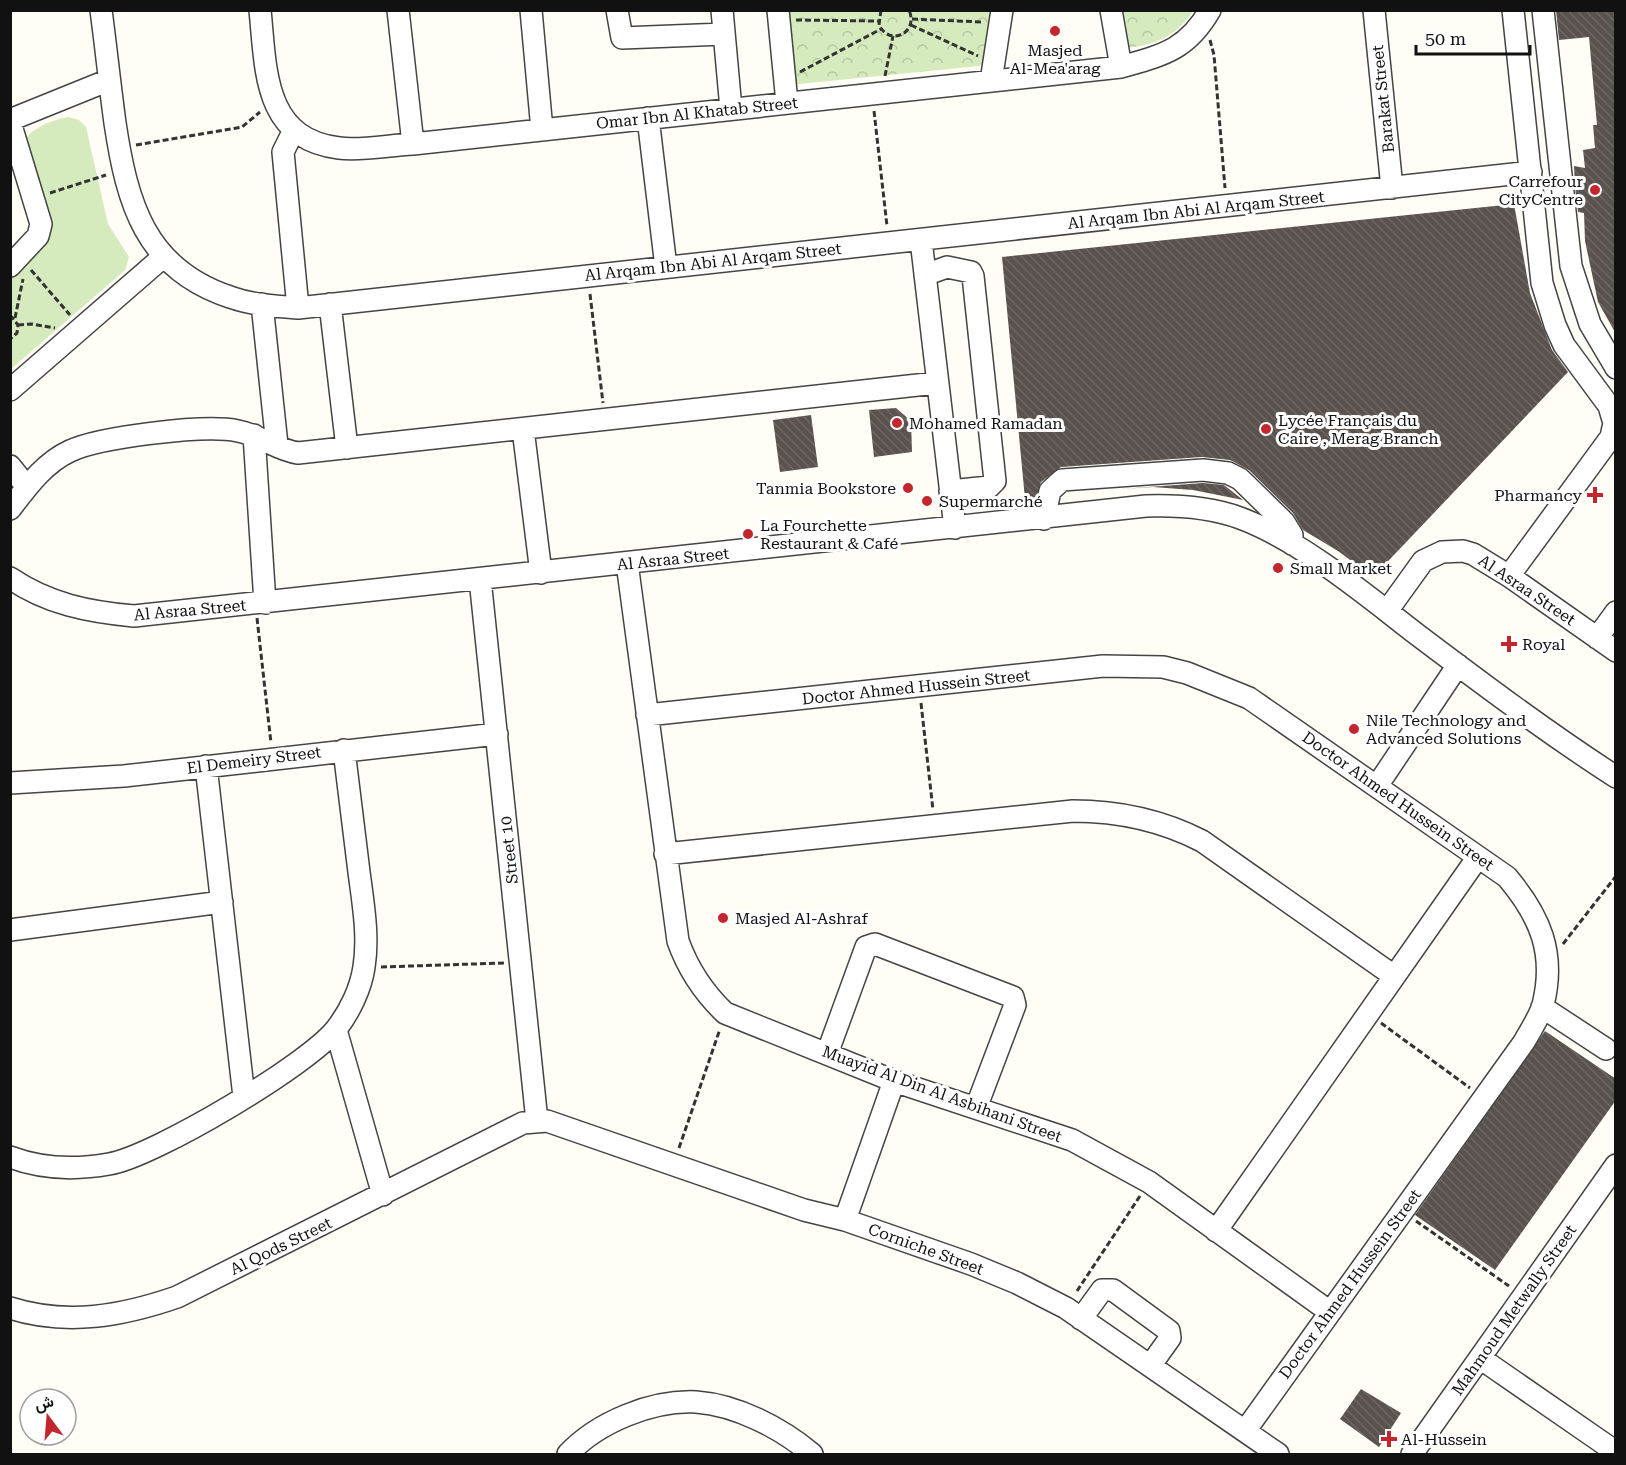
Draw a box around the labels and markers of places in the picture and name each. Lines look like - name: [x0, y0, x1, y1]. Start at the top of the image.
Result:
- marker: Masjed Al-Mea'arag: [1048, 24, 1062, 38]
- place label: Masjed Al-Mea'arag: [1010, 41, 1101, 78]
- place label: Carrefour CityCentre: [1499, 172, 1583, 209]
- marker: Carrefour CityCentre: [1588, 183, 1602, 197]
- place label: Lycée Français du Caire , Merag Branch: [1278, 411, 1438, 448]
- place label: Mohamed Ramadan: [909, 414, 1063, 433]
- marker: Mohamed Ramadan: [890, 416, 904, 430]
- marker: Lycée Français du Caire , Merag Branch: [1259, 422, 1273, 436]
- place label: Tanmia Bookstore: [756, 479, 896, 498]
- marker: Tanmia Bookstore: [901, 481, 915, 495]
- place label: Pharmancy: [1494, 486, 1583, 505]
- marker: Pharmancy: [1586, 486, 1604, 504]
- place label: Supermarché: [939, 492, 1043, 511]
- marker: Supermarché: [920, 494, 934, 508]
- place label: La Fourchette Restaurant & Café: [760, 516, 898, 553]
- marker: La Fourchette Restaurant & Café: [741, 527, 755, 541]
- place label: Small Market: [1290, 559, 1392, 578]
- marker: Small Market: [1271, 561, 1285, 575]
- marker: Royal: [1500, 635, 1518, 653]
- place label: Royal: [1522, 635, 1565, 654]
- place label: Nile Technology and Advanced Solutions: [1366, 711, 1526, 748]
- marker: Nile Technology and Advanced Solutions: [1347, 722, 1361, 736]
- place label: Masjed Al-Ashraf: [735, 909, 868, 928]
- marker: Masjed Al-Ashraf: [716, 911, 730, 925]
- place label: Al-Hussein: [1401, 1430, 1487, 1449]
- marker: Al-Hussein: [1382, 1432, 1396, 1446]

